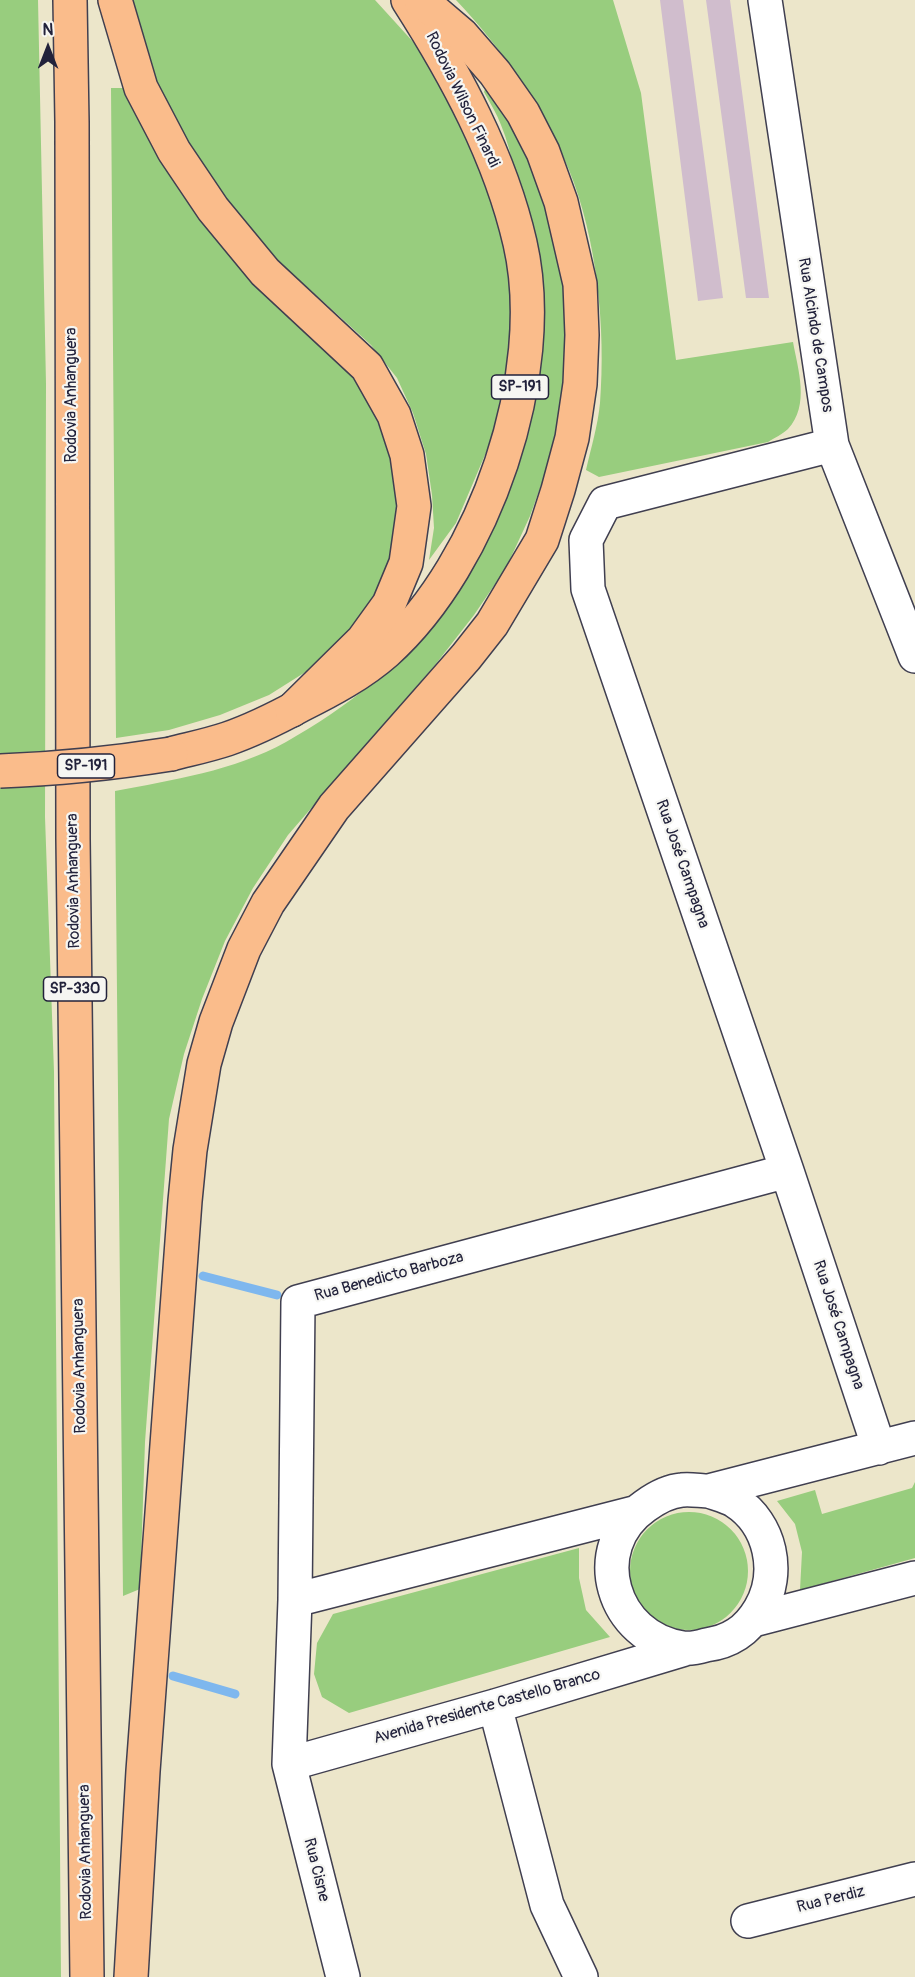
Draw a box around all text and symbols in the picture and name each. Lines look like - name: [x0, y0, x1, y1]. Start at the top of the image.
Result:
- north arrow: [18, 18, 78, 78]
- text: N: [43, 20, 53, 40]
- street label: Rodovia Wilson Finardi: [421, 29, 503, 171]
- street label: Rua Alcindo de Campos: [793, 256, 837, 414]
- street label: Rodovia Anhanguera: [62, 327, 82, 463]
- road number: SP-191: [492, 375, 548, 399]
- road number: SP-191: [58, 754, 115, 778]
- street label: Rua José Campagna: [651, 797, 713, 931]
- street label: Rodovia Anhanguera: [63, 813, 85, 949]
- road number: SP-330: [44, 977, 106, 1001]
- street label: Rua Benedicto Barboza: [312, 1248, 466, 1306]
- street label: Rua José Campagna: [808, 1258, 868, 1392]
- street label: Rodovia Anhanguera: [69, 1298, 91, 1434]
- street label: Avenida Presidente Castello Branco: [371, 1665, 603, 1749]
- street label: Rodovia Anhanguera: [75, 1784, 97, 1920]
- street label: Rua Cisne: [299, 1836, 333, 1904]
- street label: Rua Perdiz: [795, 1882, 867, 1918]

